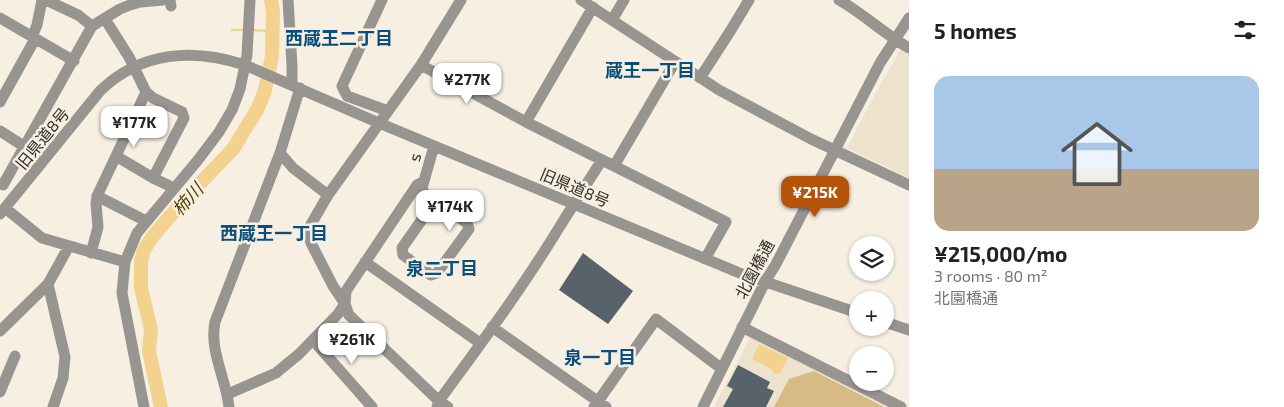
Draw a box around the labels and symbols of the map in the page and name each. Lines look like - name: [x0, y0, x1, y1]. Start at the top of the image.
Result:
- district label: 西蔵王二丁目: [285, 27, 393, 49]
- district label: 蔵王一丁目: [605, 59, 695, 81]
- pin: ¥277K: [432, 62, 502, 105]
- street label: 旧県道8号: [11, 103, 73, 173]
- pin: ¥177K: [99, 106, 169, 148]
- street label: s: [404, 150, 424, 164]
- street label: 旧県道8号: [537, 164, 613, 210]
- pin: ¥215K: [780, 176, 850, 218]
- water label: 柿川: [167, 177, 209, 220]
- pin: ¥174K: [415, 190, 485, 232]
- district label: 西蔵王一丁目: [220, 222, 328, 244]
- street label: 北園橋通: [731, 236, 777, 302]
- district label: 泉二丁目: [406, 257, 478, 279]
- pin: ¥261K: [317, 322, 387, 365]
- district label: 泉一丁目: [564, 346, 636, 368]

